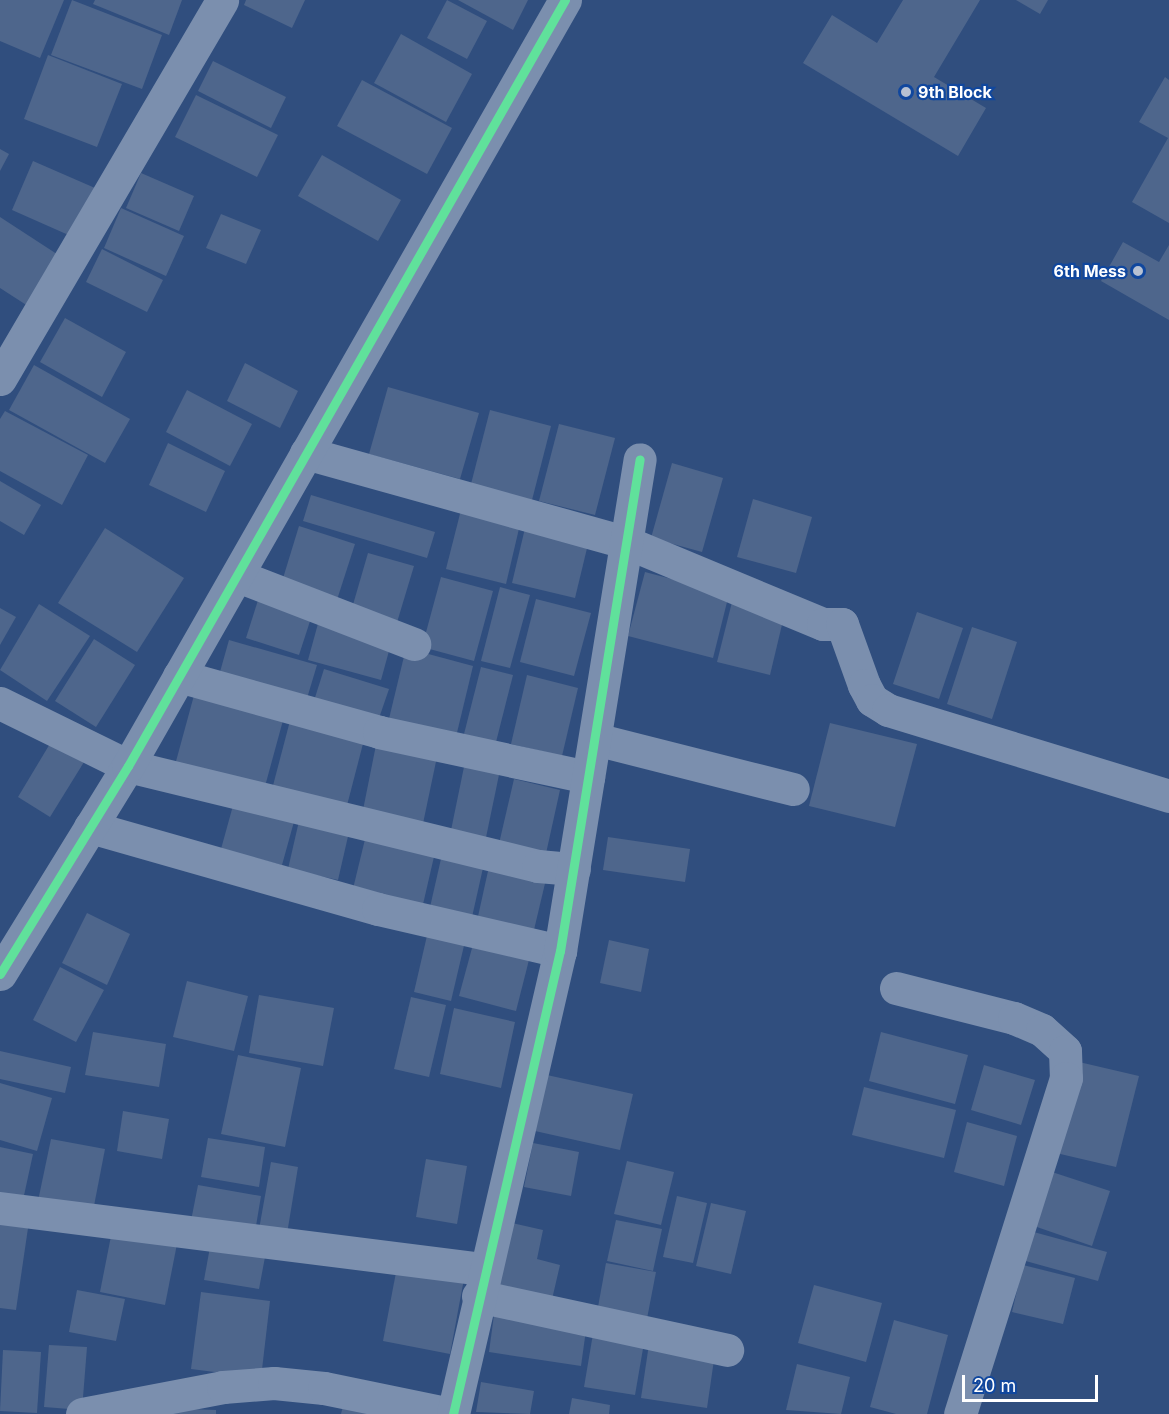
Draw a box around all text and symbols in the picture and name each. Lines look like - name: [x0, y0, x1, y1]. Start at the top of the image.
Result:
- place label: 9th Block: [918, 82, 992, 102]
- marker: 9th Block: [899, 85, 913, 99]
- place label: 6th Mess: [1054, 261, 1126, 281]
- marker: 6th Mess: [1131, 264, 1145, 278]
- scale bar: [965, 1363, 1102, 1401]
- text: 20 m: [973, 1375, 1016, 1396]

